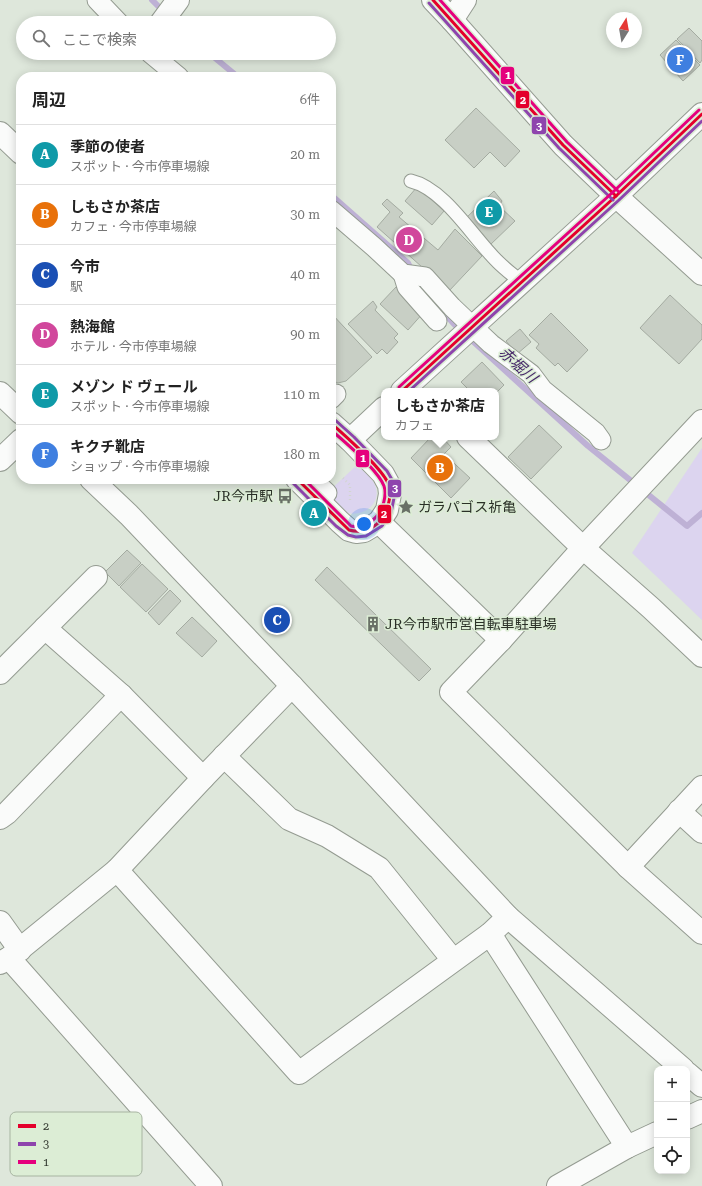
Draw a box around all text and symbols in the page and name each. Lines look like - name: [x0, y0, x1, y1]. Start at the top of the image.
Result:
- north arrow: [606, 12, 642, 48]
- search box: [16, 16, 336, 60]
- icon: search: [30, 27, 52, 49]
- text: ここで検索: [62, 31, 137, 49]
- pin: F: [667, 45, 693, 75]
- line badge: 1: [500, 66, 515, 85]
- text: 1: [505, 69, 511, 82]
- text: 周辺: [32, 90, 66, 110]
- line badge: 2: [515, 90, 530, 109]
- text: 6件: [300, 92, 320, 107]
- text: 2: [520, 94, 526, 107]
- line badge: 3: [531, 116, 547, 135]
- text: 3: [536, 120, 542, 133]
- text: 季節の使者: [70, 138, 145, 156]
- text: A: [40, 147, 50, 162]
- text: 20 m: [290, 147, 320, 162]
- text: スポット · 今市停車場線: [70, 159, 210, 174]
- pin: E: [476, 197, 502, 227]
- text: しもさか茶店: [70, 198, 160, 216]
- text: B: [40, 207, 50, 222]
- text: 30 m: [290, 207, 320, 222]
- text: カフェ · 今市停車場線: [70, 219, 197, 234]
- pin: D: [396, 225, 422, 255]
- text: 今市: [70, 258, 100, 276]
- text: C: [40, 267, 50, 282]
- text: 40 m: [290, 267, 320, 282]
- text: 駅: [70, 279, 83, 294]
- text: 熱海館: [70, 318, 115, 336]
- text: D: [40, 327, 50, 342]
- text: 90 m: [290, 327, 320, 342]
- text: ホテル · 今市停車場線: [70, 339, 197, 354]
- water label: 赤堀川: [495, 343, 542, 388]
- text: メゾン ド ヴェール: [70, 378, 198, 396]
- text: E: [41, 387, 49, 402]
- text: 110 m: [283, 387, 320, 402]
- popup: [381, 388, 499, 440]
- text: しもさか茶店: [395, 397, 485, 415]
- text: スポット · 今市停車場線: [70, 399, 210, 414]
- text: カフェ: [395, 418, 434, 433]
- text: キクチ靴店: [70, 438, 145, 456]
- text: F: [41, 447, 49, 462]
- text: 180 m: [283, 447, 320, 462]
- line badge: 1: [355, 449, 370, 468]
- text: 1: [360, 452, 366, 465]
- pin: B: [427, 453, 453, 483]
- text: ショップ · 今市停車場線: [70, 459, 210, 474]
- line badge: 3: [387, 479, 402, 498]
- text: 3: [392, 482, 398, 495]
- bus stop icon: JR今市駅: [276, 487, 294, 505]
- place label: JR今市駅: [213, 488, 273, 504]
- pin: A: [301, 498, 327, 528]
- place icon: ガラパゴス祈亀: [397, 498, 415, 516]
- place label: ガラパゴス祈亀: [418, 499, 516, 515]
- line badge: 2: [377, 504, 392, 524]
- text: 2: [381, 508, 387, 521]
- your location: [354, 514, 374, 534]
- pin: C: [264, 605, 290, 635]
- building icon: JR今市駅市営自転車駐車場: [364, 615, 382, 633]
- place label: JR今市駅市営自転車駐車場: [385, 616, 557, 632]
- map controls: [654, 1066, 690, 1174]
- button: +: [654, 1066, 690, 1102]
- button: −: [654, 1102, 690, 1138]
- legend: [10, 1112, 142, 1176]
- text: 2: [43, 1120, 49, 1133]
- text: 3: [43, 1138, 49, 1151]
- button: locate: [654, 1138, 690, 1174]
- text: 1: [43, 1156, 49, 1169]

